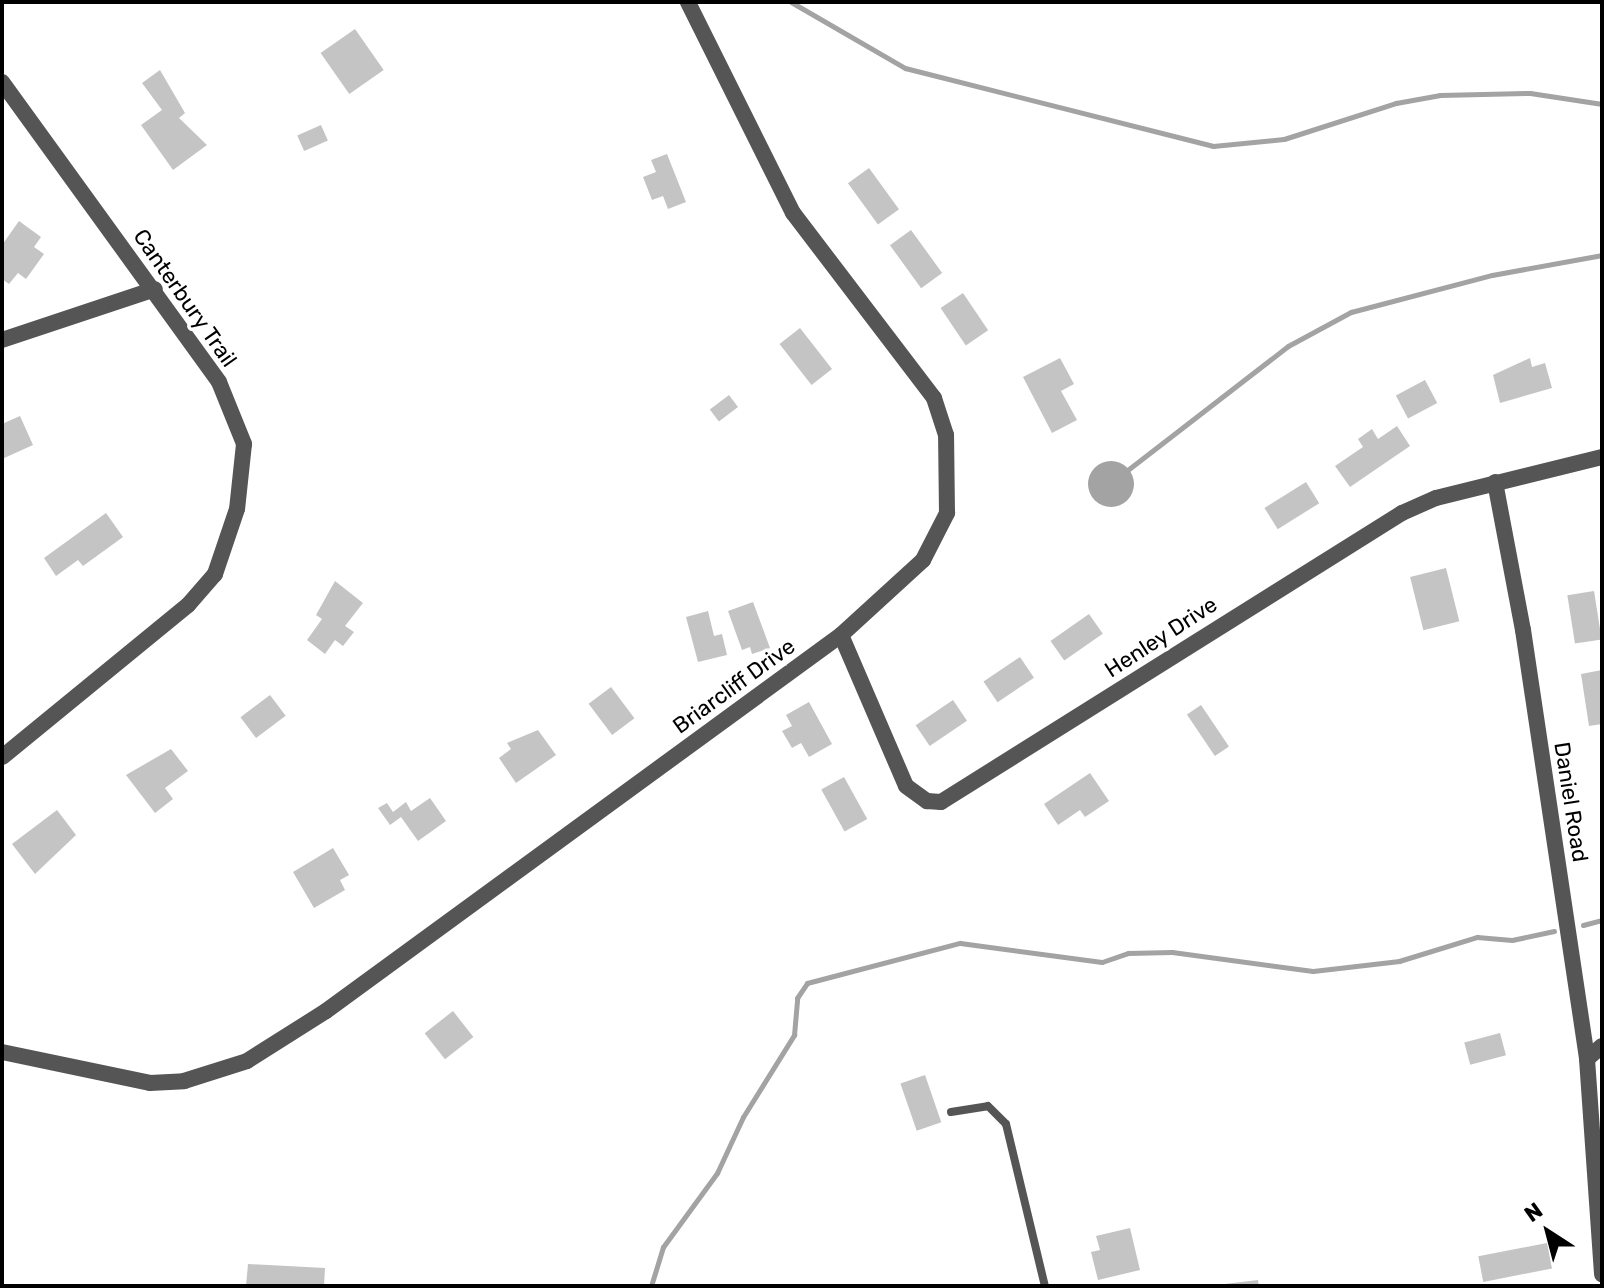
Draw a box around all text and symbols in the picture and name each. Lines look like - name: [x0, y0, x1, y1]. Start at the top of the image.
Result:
- street label: Canterbury Trail: [127, 223, 243, 373]
- street label: Henley Drive: [1100, 591, 1222, 683]
- street label: Briarcliff Drive: [668, 633, 800, 739]
- street label: Daniel Road: [1548, 740, 1594, 864]
- north arrow: [1508, 1192, 1588, 1272]
- text: N: [1519, 1197, 1548, 1228]

